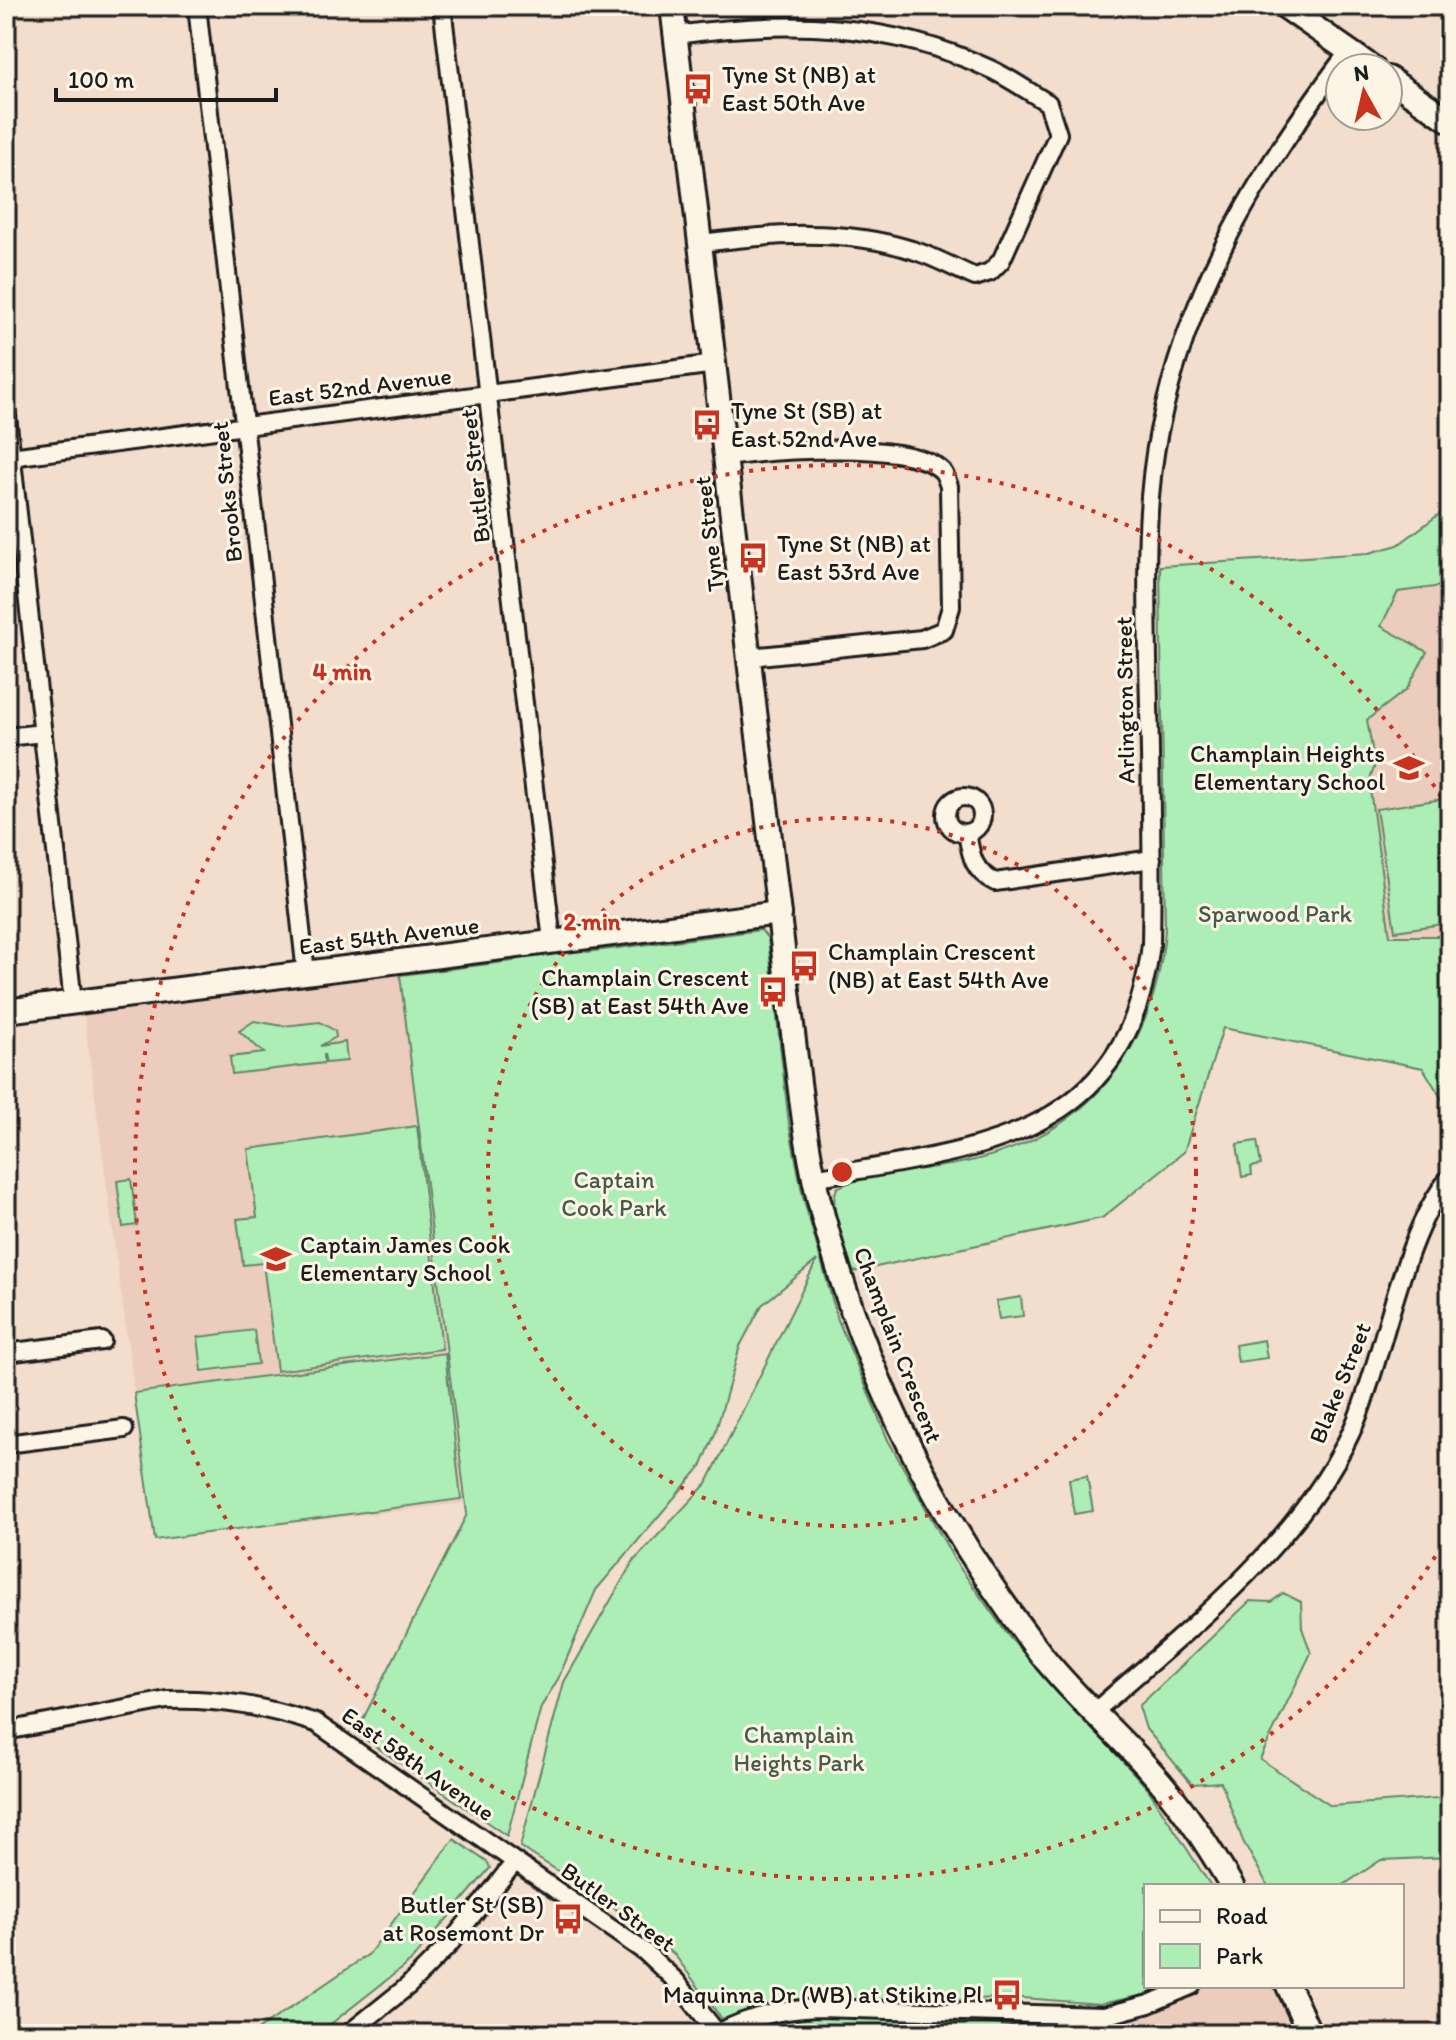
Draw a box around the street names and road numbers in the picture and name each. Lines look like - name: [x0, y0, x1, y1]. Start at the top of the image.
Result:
- street label: East 52nd Avenue: [267, 361, 453, 412]
- street label: Butler Street: [453, 408, 496, 544]
- street label: Brooks Street: [205, 420, 248, 564]
- street label: Tyne Street: [687, 475, 730, 593]
- street label: Arlington Street: [1109, 616, 1140, 784]
- street label: East 54th Avenue: [297, 910, 481, 961]
- street label: Champlain Crescent: [848, 1243, 949, 1447]
- street label: Blake Street: [1302, 1318, 1377, 1448]
- street label: East 58th Avenue: [336, 1700, 500, 1827]
- street label: Butler Street: [555, 1855, 681, 1958]

